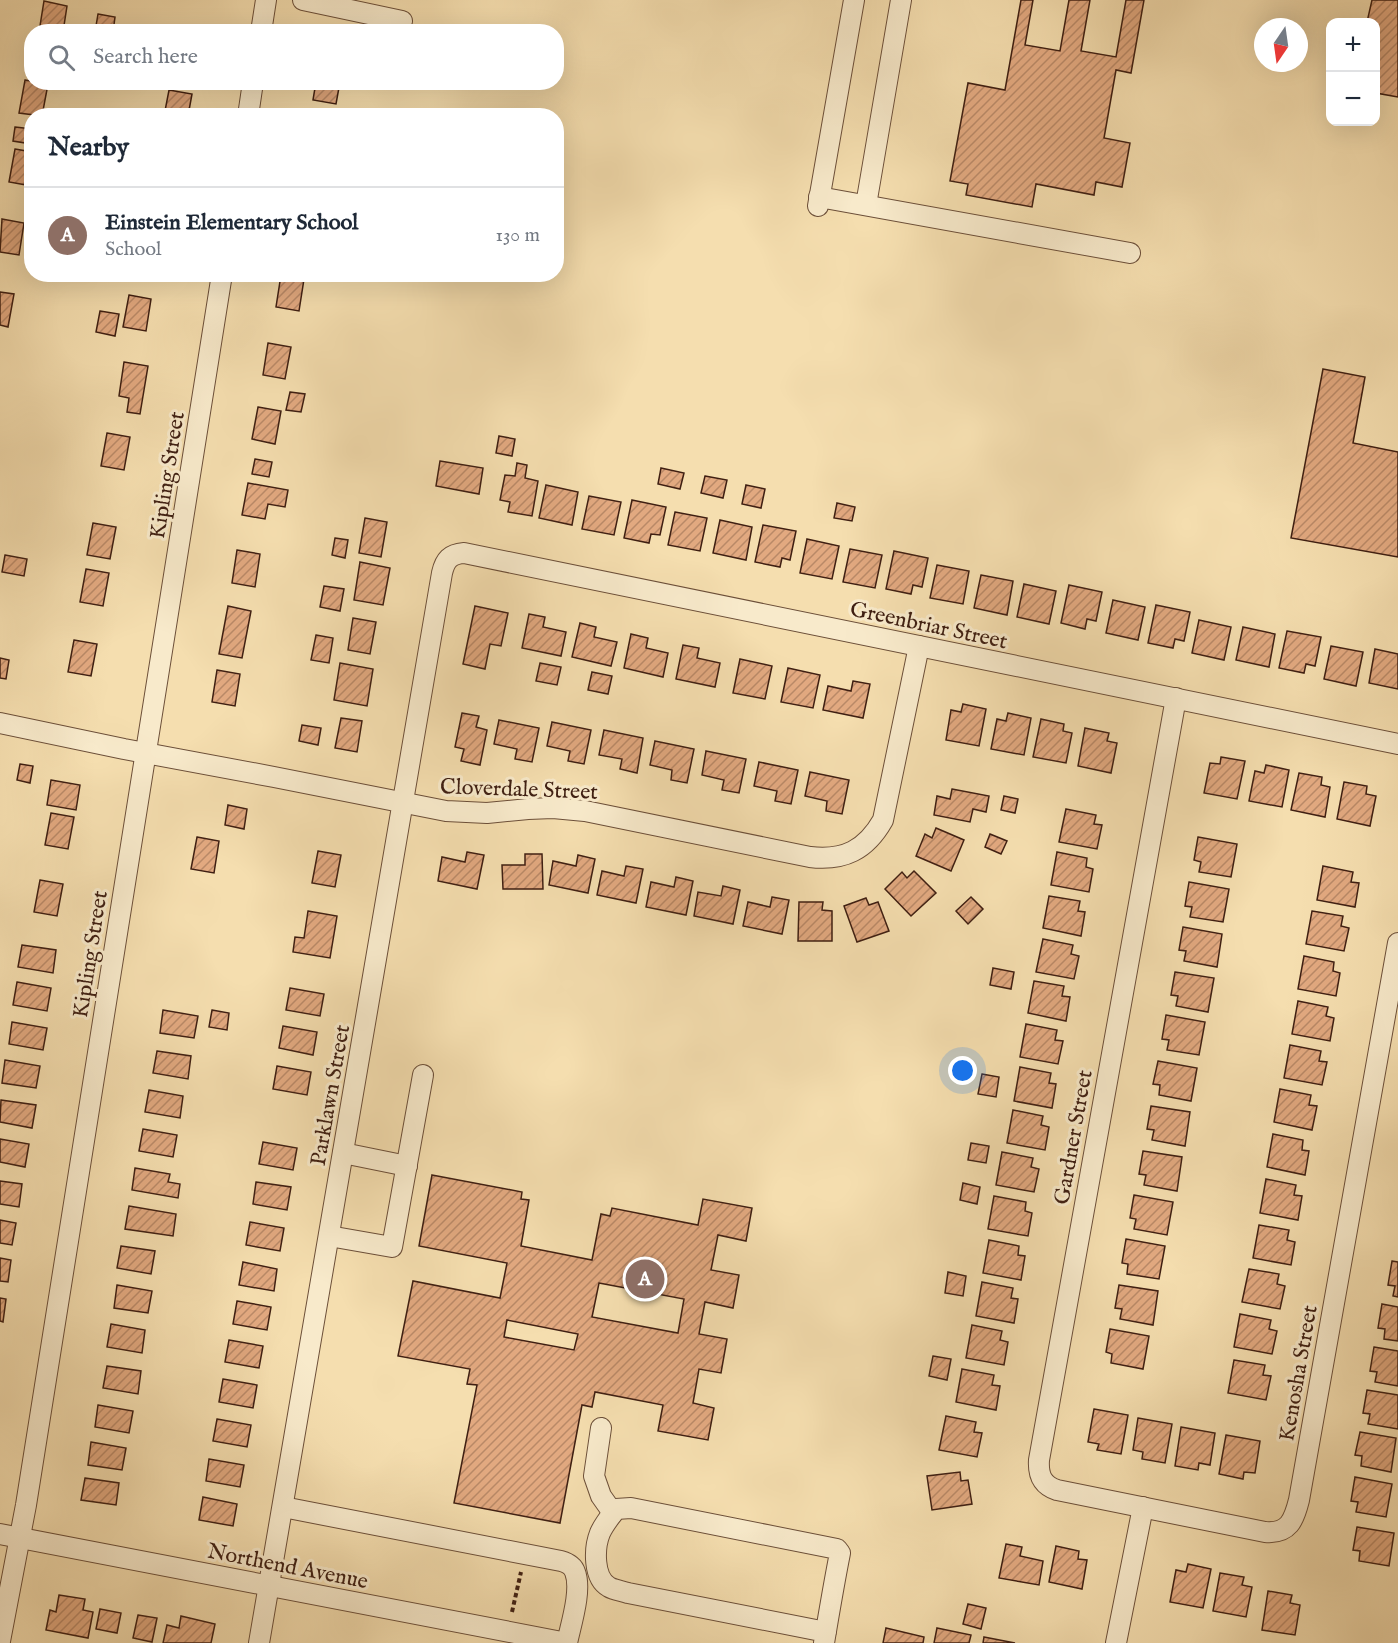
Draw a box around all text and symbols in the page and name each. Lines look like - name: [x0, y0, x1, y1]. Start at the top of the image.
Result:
- north arrow: [1254, 18, 1308, 72]
- map controls: [1326, 18, 1380, 126]
- button: +: [1326, 18, 1380, 72]
- search box: [24, 24, 564, 90]
- icon: search: [45, 41, 78, 74]
- text: Search here: [93, 43, 198, 71]
- button: −: [1326, 72, 1380, 126]
- text: Nearby: [48, 131, 129, 164]
- text: Einstein Elementary School: [105, 209, 358, 237]
- text: A: [61, 223, 74, 248]
- text: 130 m: [495, 223, 540, 248]
- text: School: [105, 237, 161, 262]
- street label: Kipling Street: [144, 409, 192, 541]
- street label: Greenbriar Street: [847, 596, 1010, 656]
- street label: Cloverdale Street: [440, 773, 599, 807]
- street label: Kipling Street: [67, 888, 115, 1020]
- street label: Parklawn Street: [305, 1022, 357, 1168]
- your location: [948, 1056, 977, 1085]
- street label: Gardner Street: [1048, 1067, 1100, 1207]
- pin: A: [626, 1256, 664, 1302]
- street label: Kenosha Street: [1273, 1303, 1325, 1444]
- street label: Northend Avenue: [205, 1538, 370, 1596]

